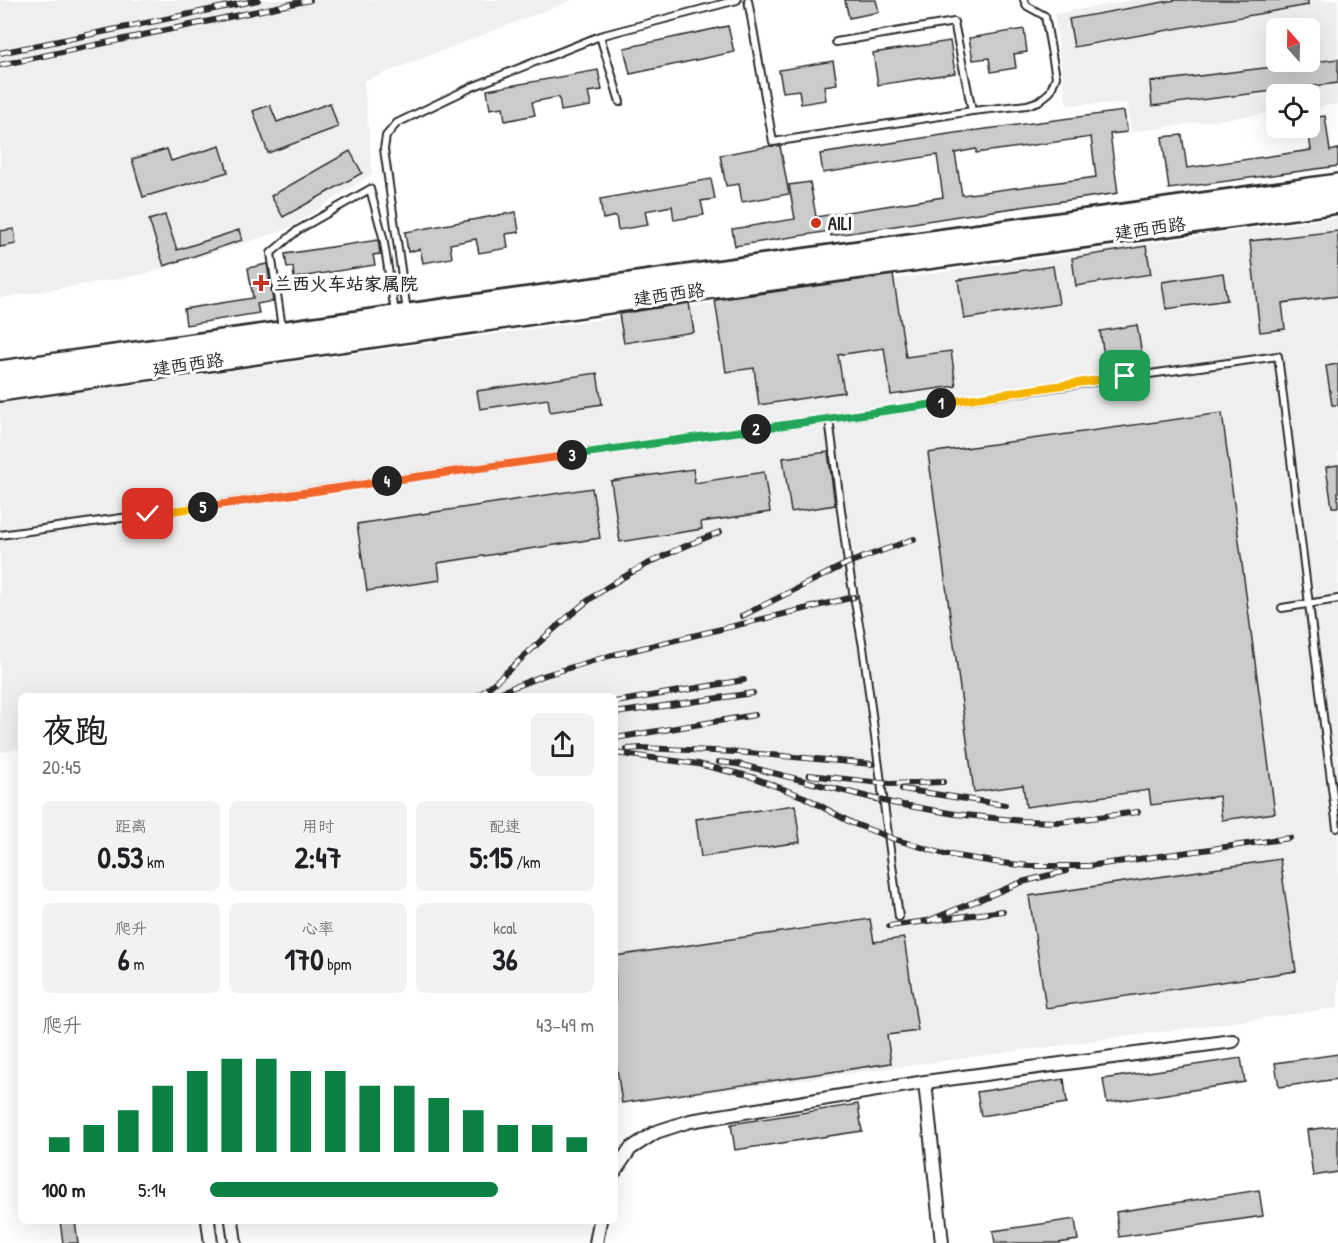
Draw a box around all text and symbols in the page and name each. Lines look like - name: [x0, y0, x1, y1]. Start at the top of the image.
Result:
- north arrow: [1266, 18, 1320, 72]
- map controls: [1266, 18, 1320, 138]
- button: locate: [1266, 84, 1320, 138]
- place label: AILI: [828, 211, 852, 236]
- street label: 建西西路: [1113, 211, 1187, 245]
- marker: AILI: [809, 216, 823, 230]
- place label: 兰西火车站家属院: [274, 271, 418, 296]
- marker: 兰西火车站家属院: [252, 274, 270, 292]
- street label: 建西西路: [632, 277, 706, 311]
- street label: 建西西路: [151, 347, 225, 381]
- pin: [1099, 350, 1150, 401]
- icon: arrive: [1108, 359, 1141, 392]
- pin: 1: [926, 388, 956, 418]
- text: 1: [938, 392, 944, 414]
- pin: 2: [741, 414, 771, 444]
- text: 2: [752, 418, 760, 440]
- pin: 3: [557, 440, 587, 470]
- text: 3: [568, 444, 576, 466]
- pin: 4: [372, 466, 402, 496]
- text: 4: [384, 470, 390, 492]
- pin: [122, 488, 173, 539]
- pin: 5: [188, 492, 218, 522]
- text: 5: [200, 496, 206, 518]
- icon: check: [131, 497, 164, 530]
- text: 夜跑: [42, 708, 108, 752]
- button: share: [531, 713, 594, 776]
- text: 20:45: [42, 753, 81, 780]
- text: 距离: [115, 815, 147, 837]
- text: 用时: [302, 815, 334, 837]
- text: 配速: [489, 815, 521, 837]
- text: 0.53: [97, 837, 143, 877]
- text: 2:47: [294, 837, 342, 877]
- text: 5:15: [469, 837, 513, 877]
- text: km: [143, 851, 165, 873]
- text: /km: [513, 851, 541, 873]
- text: 爬升: [115, 917, 147, 939]
- text: 心率: [302, 917, 334, 939]
- text: kcal: [493, 917, 517, 939]
- text: 6: [118, 939, 130, 979]
- text: 170: [284, 939, 324, 979]
- text: 36: [492, 939, 518, 979]
- text: m: [130, 953, 144, 975]
- text: bpm: [324, 953, 352, 975]
- text: 爬升: [42, 1011, 82, 1038]
- text: 43–49 m: [536, 1011, 594, 1038]
- text: 100 m: [42, 1176, 85, 1203]
- text: 5:14: [138, 1176, 166, 1203]

